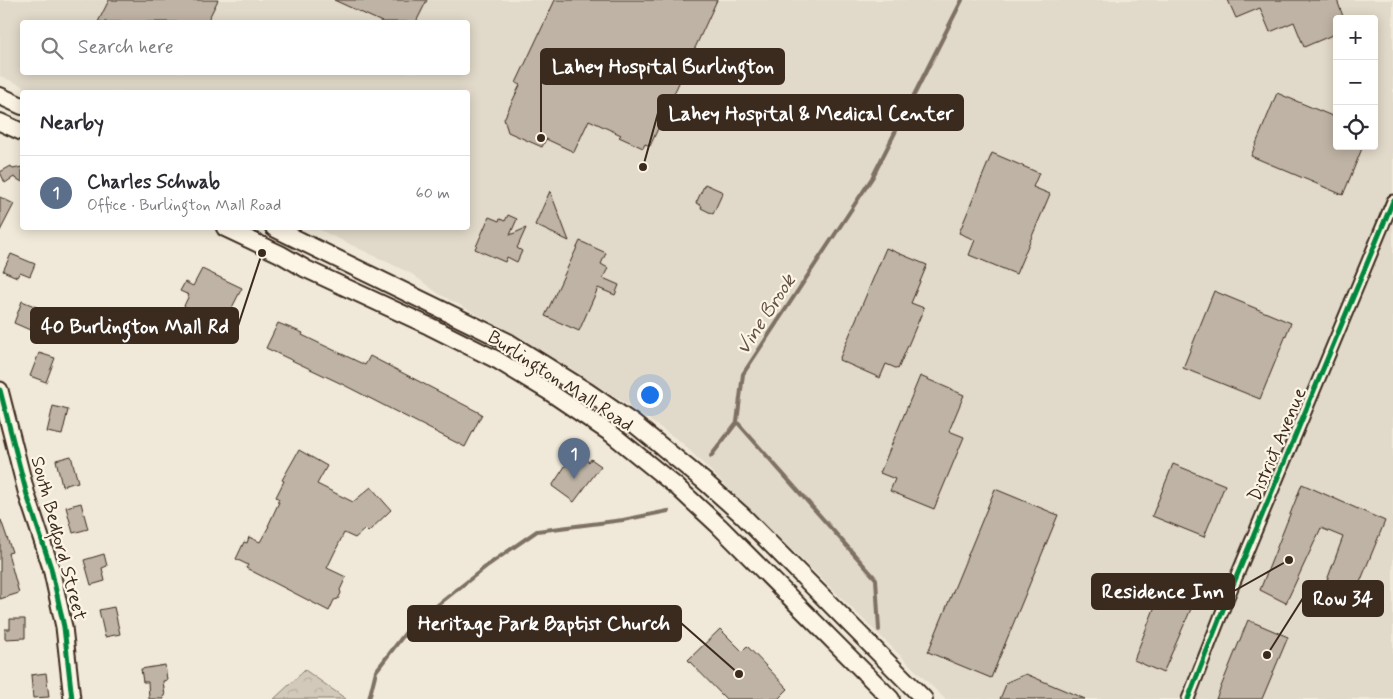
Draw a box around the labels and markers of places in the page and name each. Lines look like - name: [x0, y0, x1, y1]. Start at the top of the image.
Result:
- callout: Lahey Hospital Burlington: [541, 49, 784, 84]
- callout: Lahey Hospital & Medical Center: [658, 95, 963, 130]
- callout: 40 Burlington Mall Rd: [31, 308, 238, 343]
- pin: 1: [558, 438, 590, 479]
- callout: Residence Inn: [1092, 574, 1234, 609]
- callout: Row 34: [1303, 581, 1383, 616]
- callout: Heritage Park Baptist Church: [408, 606, 681, 641]

